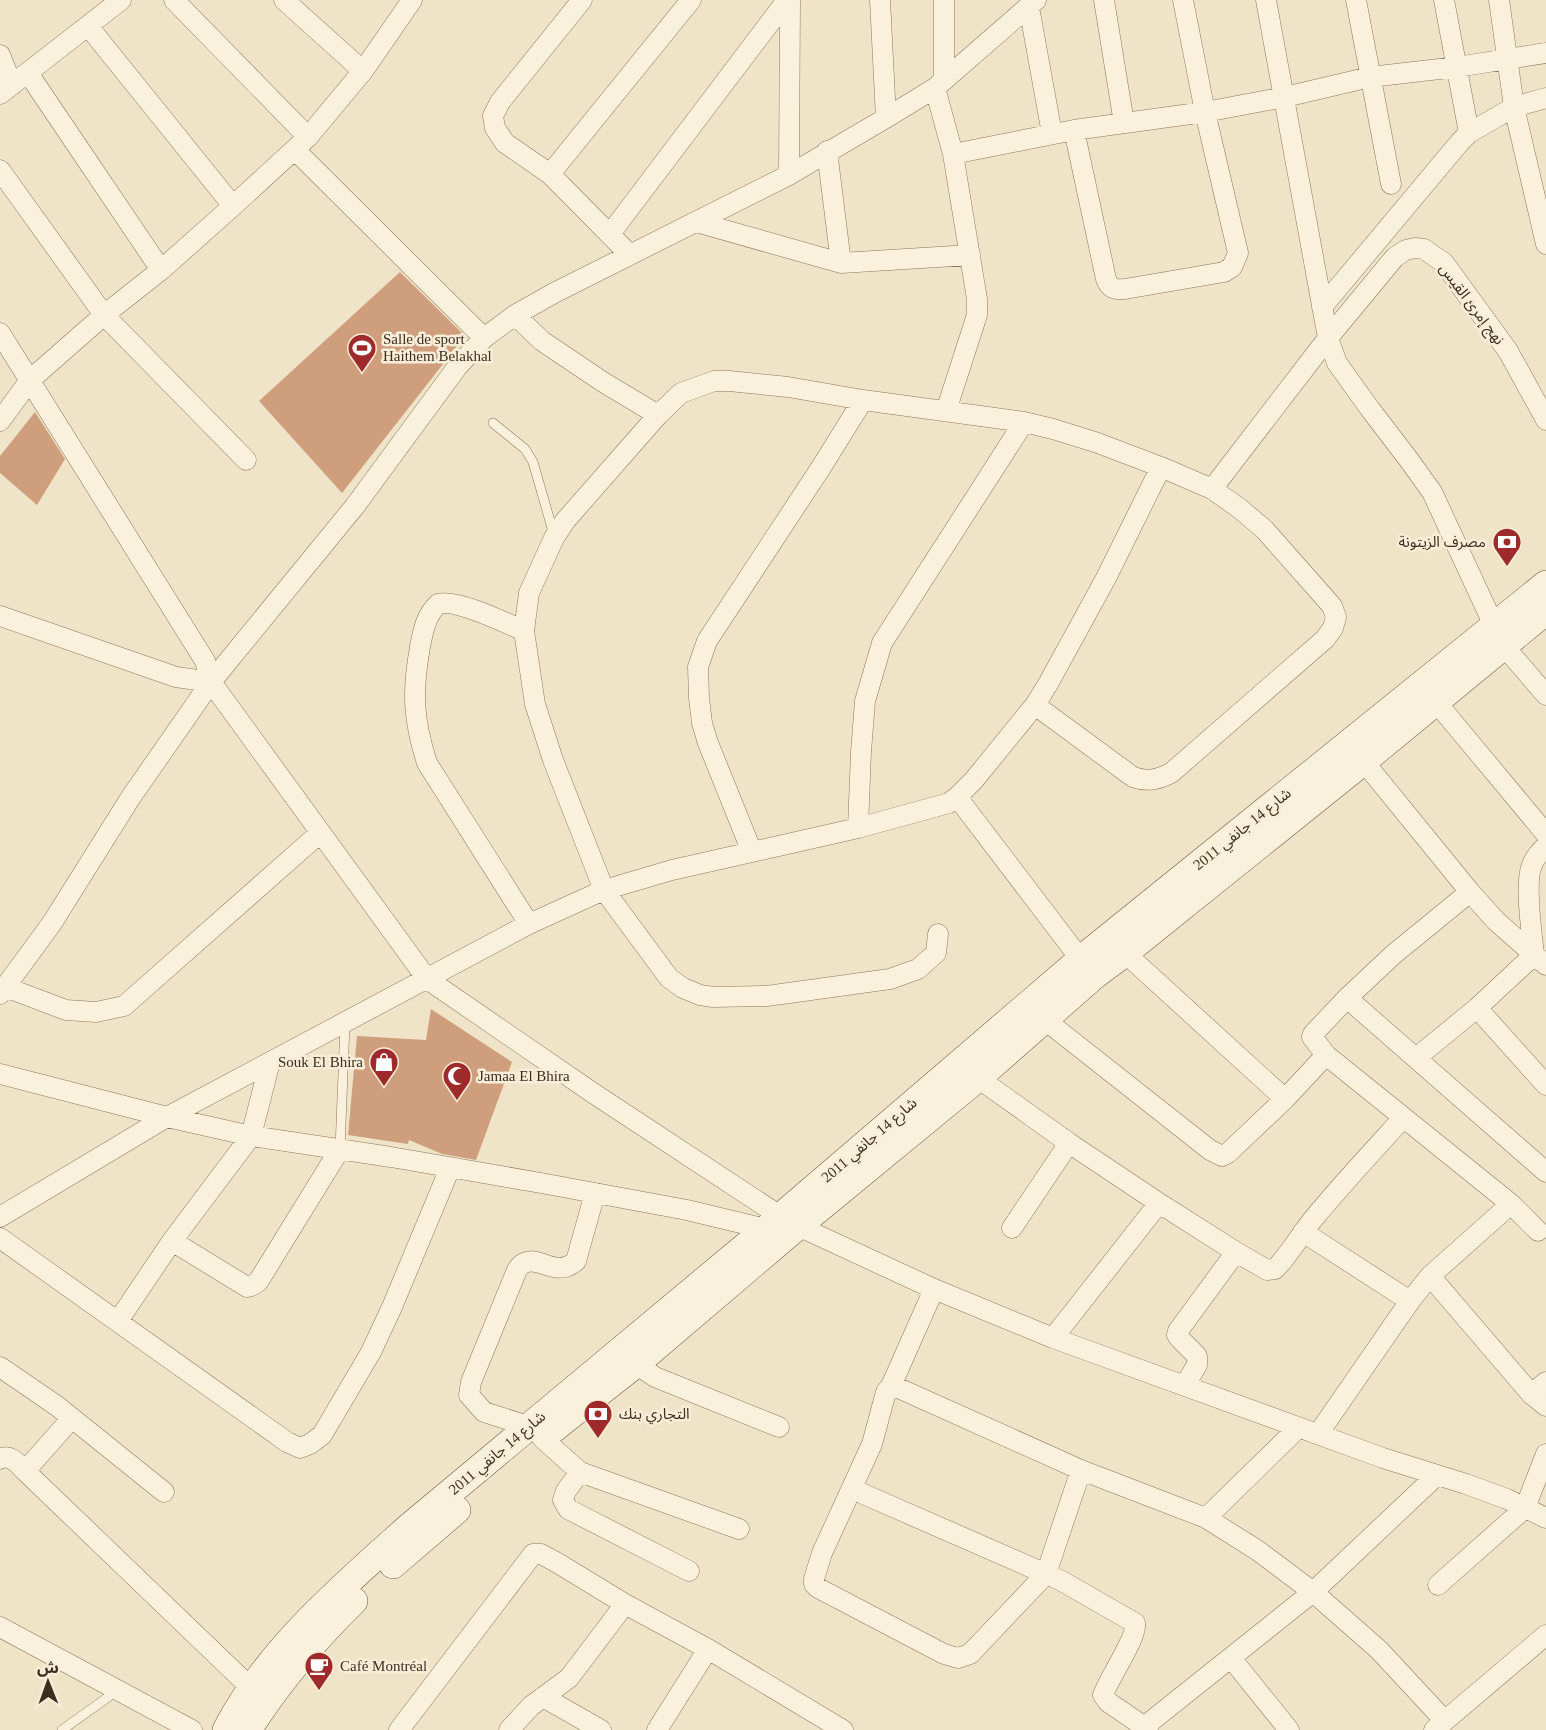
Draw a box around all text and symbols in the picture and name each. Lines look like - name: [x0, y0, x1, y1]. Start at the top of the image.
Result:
- street label: نهج إمرئ القيس: [1433, 260, 1508, 350]
- place label: Salle de sport Haithem Belakhal: [383, 331, 492, 364]
- sports icon: Salle de sport Haithem Belakhal: [346, 332, 378, 374]
- bank icon: مصرف الزيتونة: [1491, 526, 1523, 568]
- place label: مصرف الزيتونة: [1398, 534, 1486, 551]
- street label: شارع 14 جانفي 2011: [1190, 785, 1297, 876]
- shop icon: Souk El Bhira: [368, 1046, 400, 1088]
- place label: Souk El Bhira: [278, 1054, 363, 1070]
- mosque icon: Jamaa El Bhira: [441, 1060, 473, 1102]
- place label: Jamaa El Bhira: [478, 1068, 570, 1084]
- street label: شارع 14 جانفي 2011: [818, 1094, 923, 1189]
- bank icon: التجاري بنك: [582, 1398, 614, 1440]
- place label: التجاري بنك: [619, 1406, 690, 1425]
- street label: شارع 14 جانفي 2011: [446, 1408, 551, 1501]
- cafe icon: Café Montréal: [303, 1650, 335, 1692]
- north arrow: [18, 1652, 78, 1712]
- place label: Café Montréal: [340, 1658, 427, 1674]
- text: ش: [37, 1659, 59, 1677]

